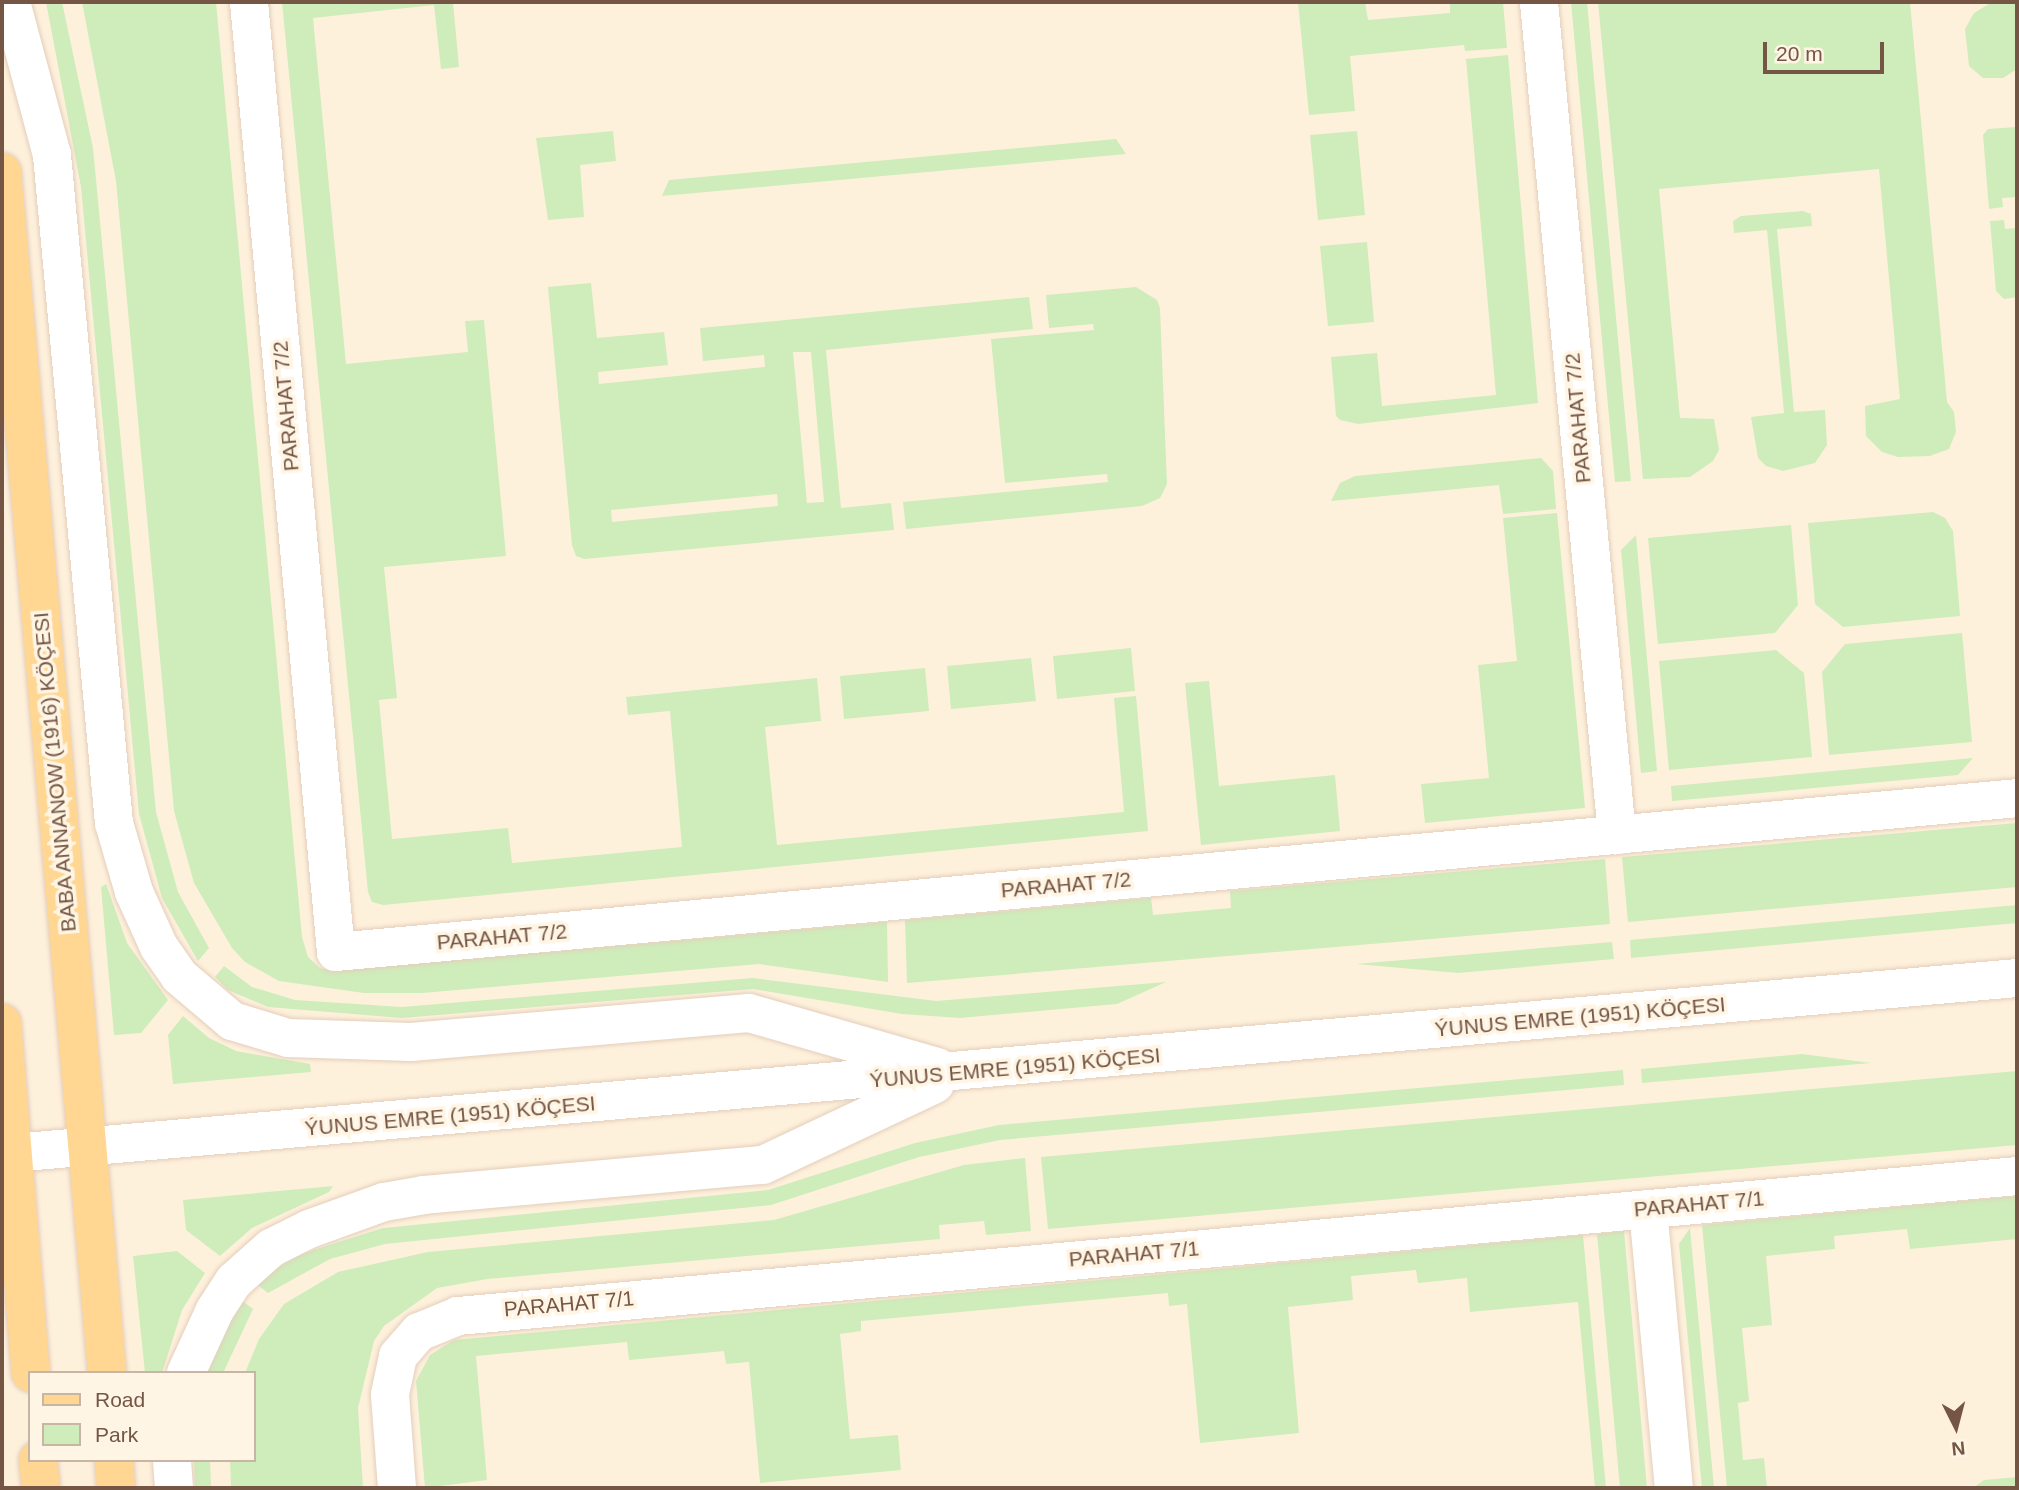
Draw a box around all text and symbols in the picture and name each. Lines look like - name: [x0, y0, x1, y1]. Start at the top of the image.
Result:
- scale bar: [1767, 28, 1888, 72]
- text: 20 m: [1776, 42, 1823, 65]
- street label: PARAHAT 7/2: [268, 340, 304, 472]
- street label: PARAHAT 7/2: [1560, 352, 1596, 484]
- street label: BABA ANNANOW (1916) KÖÇESI: [28, 610, 82, 934]
- street label: PARAHAT 7/2: [1000, 867, 1132, 903]
- street label: PARAHAT 7/2: [436, 919, 568, 955]
- street label: ÝUNUS EMRE (1951) KÖÇESI: [1434, 992, 1726, 1042]
- street label: ÝUNUS EMRE (1951) KÖÇESI: [869, 1043, 1161, 1093]
- street label: ÝUNUS EMRE (1951) KÖÇESI: [304, 1091, 596, 1141]
- street label: PARAHAT 7/1: [1633, 1186, 1765, 1222]
- street label: PARAHAT 7/1: [1068, 1236, 1200, 1272]
- street label: PARAHAT 7/1: [503, 1286, 635, 1322]
- legend: [28, 1371, 256, 1462]
- text: Road: [95, 1388, 145, 1411]
- north arrow: [1921, 1392, 1991, 1462]
- text: Park: [95, 1423, 138, 1446]
- text: N: [1950, 1437, 1966, 1460]

